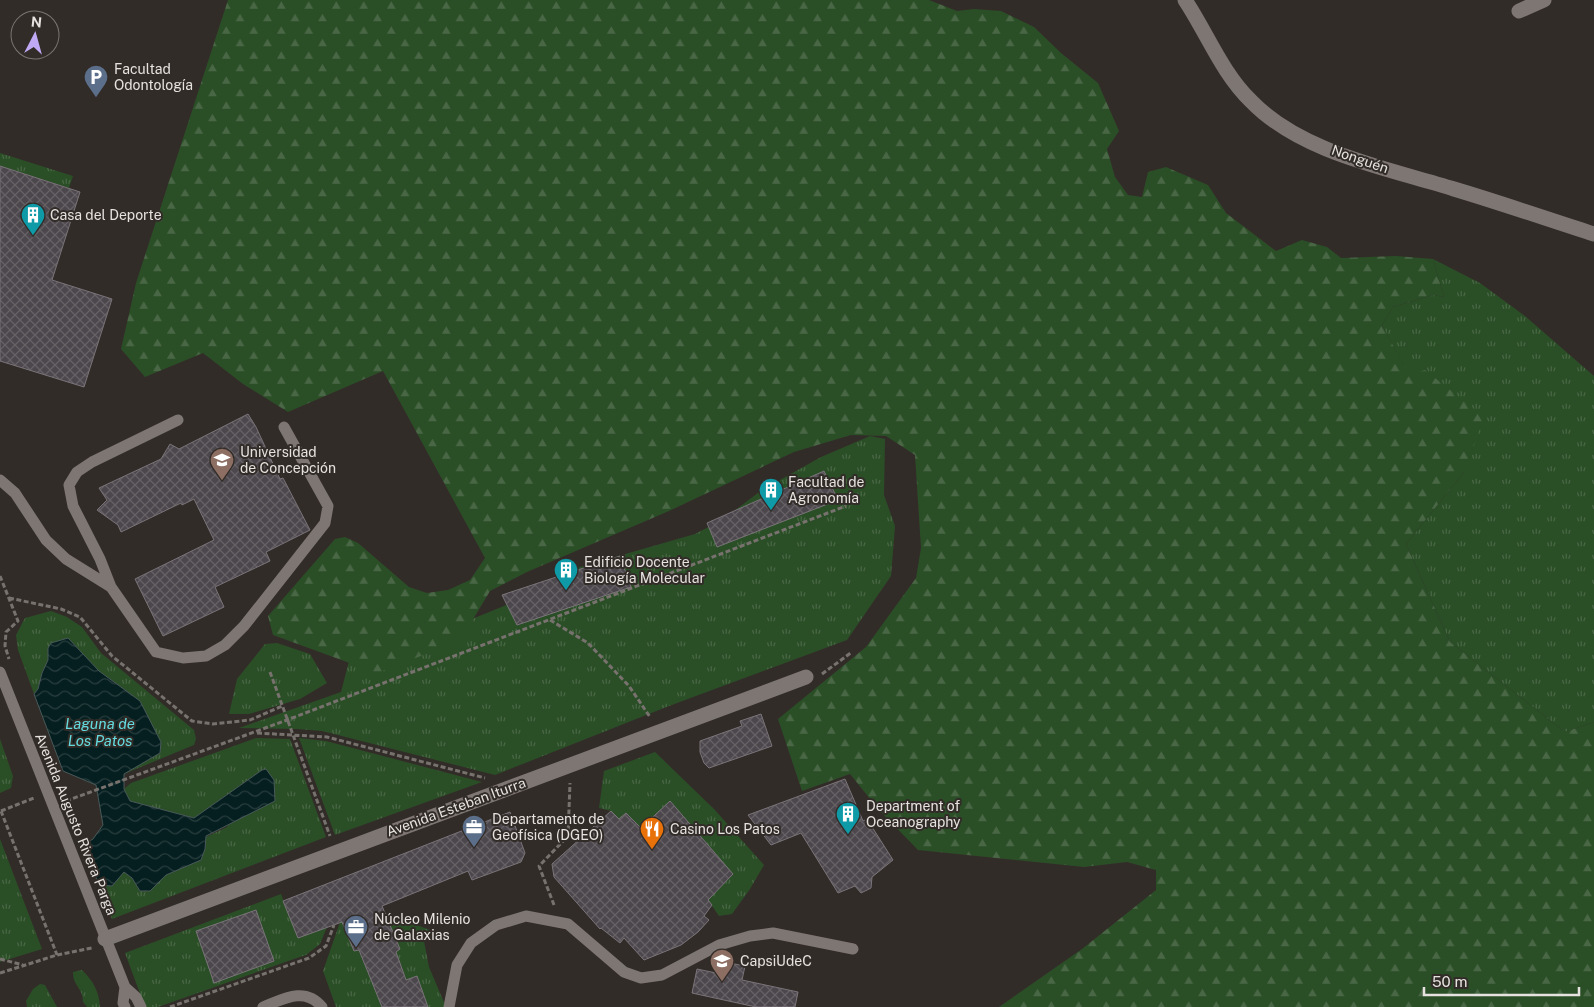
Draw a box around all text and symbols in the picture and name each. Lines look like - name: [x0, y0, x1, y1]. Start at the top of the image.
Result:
- north arrow: [10, 10, 60, 60]
- text: N: [30, 14, 43, 31]
- place label: Facultad Odontología: [114, 61, 193, 93]
- parking icon: Facultad Odontología: [83, 64, 109, 98]
- street label: Nonguén: [1329, 142, 1391, 176]
- building icon: Casa del Deporte: [20, 202, 46, 236]
- place label: Casa del Deporte: [50, 207, 162, 223]
- place label: Universidad de Concepción: [240, 444, 336, 476]
- school or university icon: Universidad de Concepción: [209, 447, 235, 481]
- place label: Facultad de Agronomía: [788, 474, 864, 506]
- building icon: Facultad de Agronomía: [758, 477, 784, 511]
- place label: Edificio Docente Biología Molecular: [584, 554, 705, 586]
- building icon: Edificio Docente Biología Molecular: [553, 557, 579, 591]
- water label: Laguna de Los Patos: [65, 715, 135, 749]
- street label: Avenida Augusto Rivera Parga: [32, 731, 120, 917]
- street label: Avenida Esteban Iturra: [384, 774, 528, 840]
- place label: Department of Oceanography: [866, 798, 961, 830]
- building icon: Department of Oceanography: [835, 801, 861, 835]
- place label: Departamento de Geofísica (DGEO): [492, 811, 605, 843]
- office icon: Departamento de Geofísica (DGEO): [461, 814, 487, 848]
- restaurant icon: Casino Los Patos: [639, 816, 665, 850]
- place label: Casino Los Patos: [670, 821, 780, 837]
- place label: Núcleo Milenio de Galaxias: [374, 911, 471, 943]
- office icon: Núcleo Milenio de Galaxias: [343, 914, 369, 948]
- school or university icon: CapsiUdeC: [709, 948, 735, 982]
- place label: CapsiUdeC: [740, 953, 812, 969]
- scale bar: [1424, 964, 1579, 996]
- text: 50 m: [1432, 973, 1467, 990]

